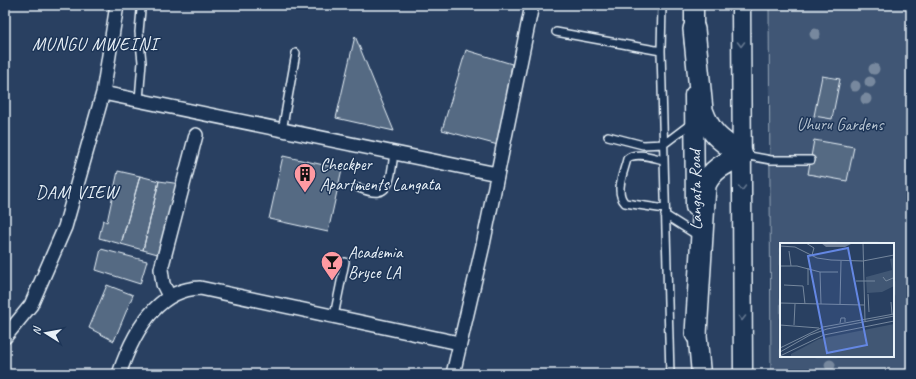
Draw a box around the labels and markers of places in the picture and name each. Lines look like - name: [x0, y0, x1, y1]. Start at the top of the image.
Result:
- place label: Checkper Apartments Langata: [320, 154, 441, 195]
- building icon: Checkper Apartments Langata: [292, 161, 318, 194]
- place label: Academia Bryce LA: [348, 242, 404, 283]
- bar icon: Academia Bryce LA: [319, 249, 345, 282]

